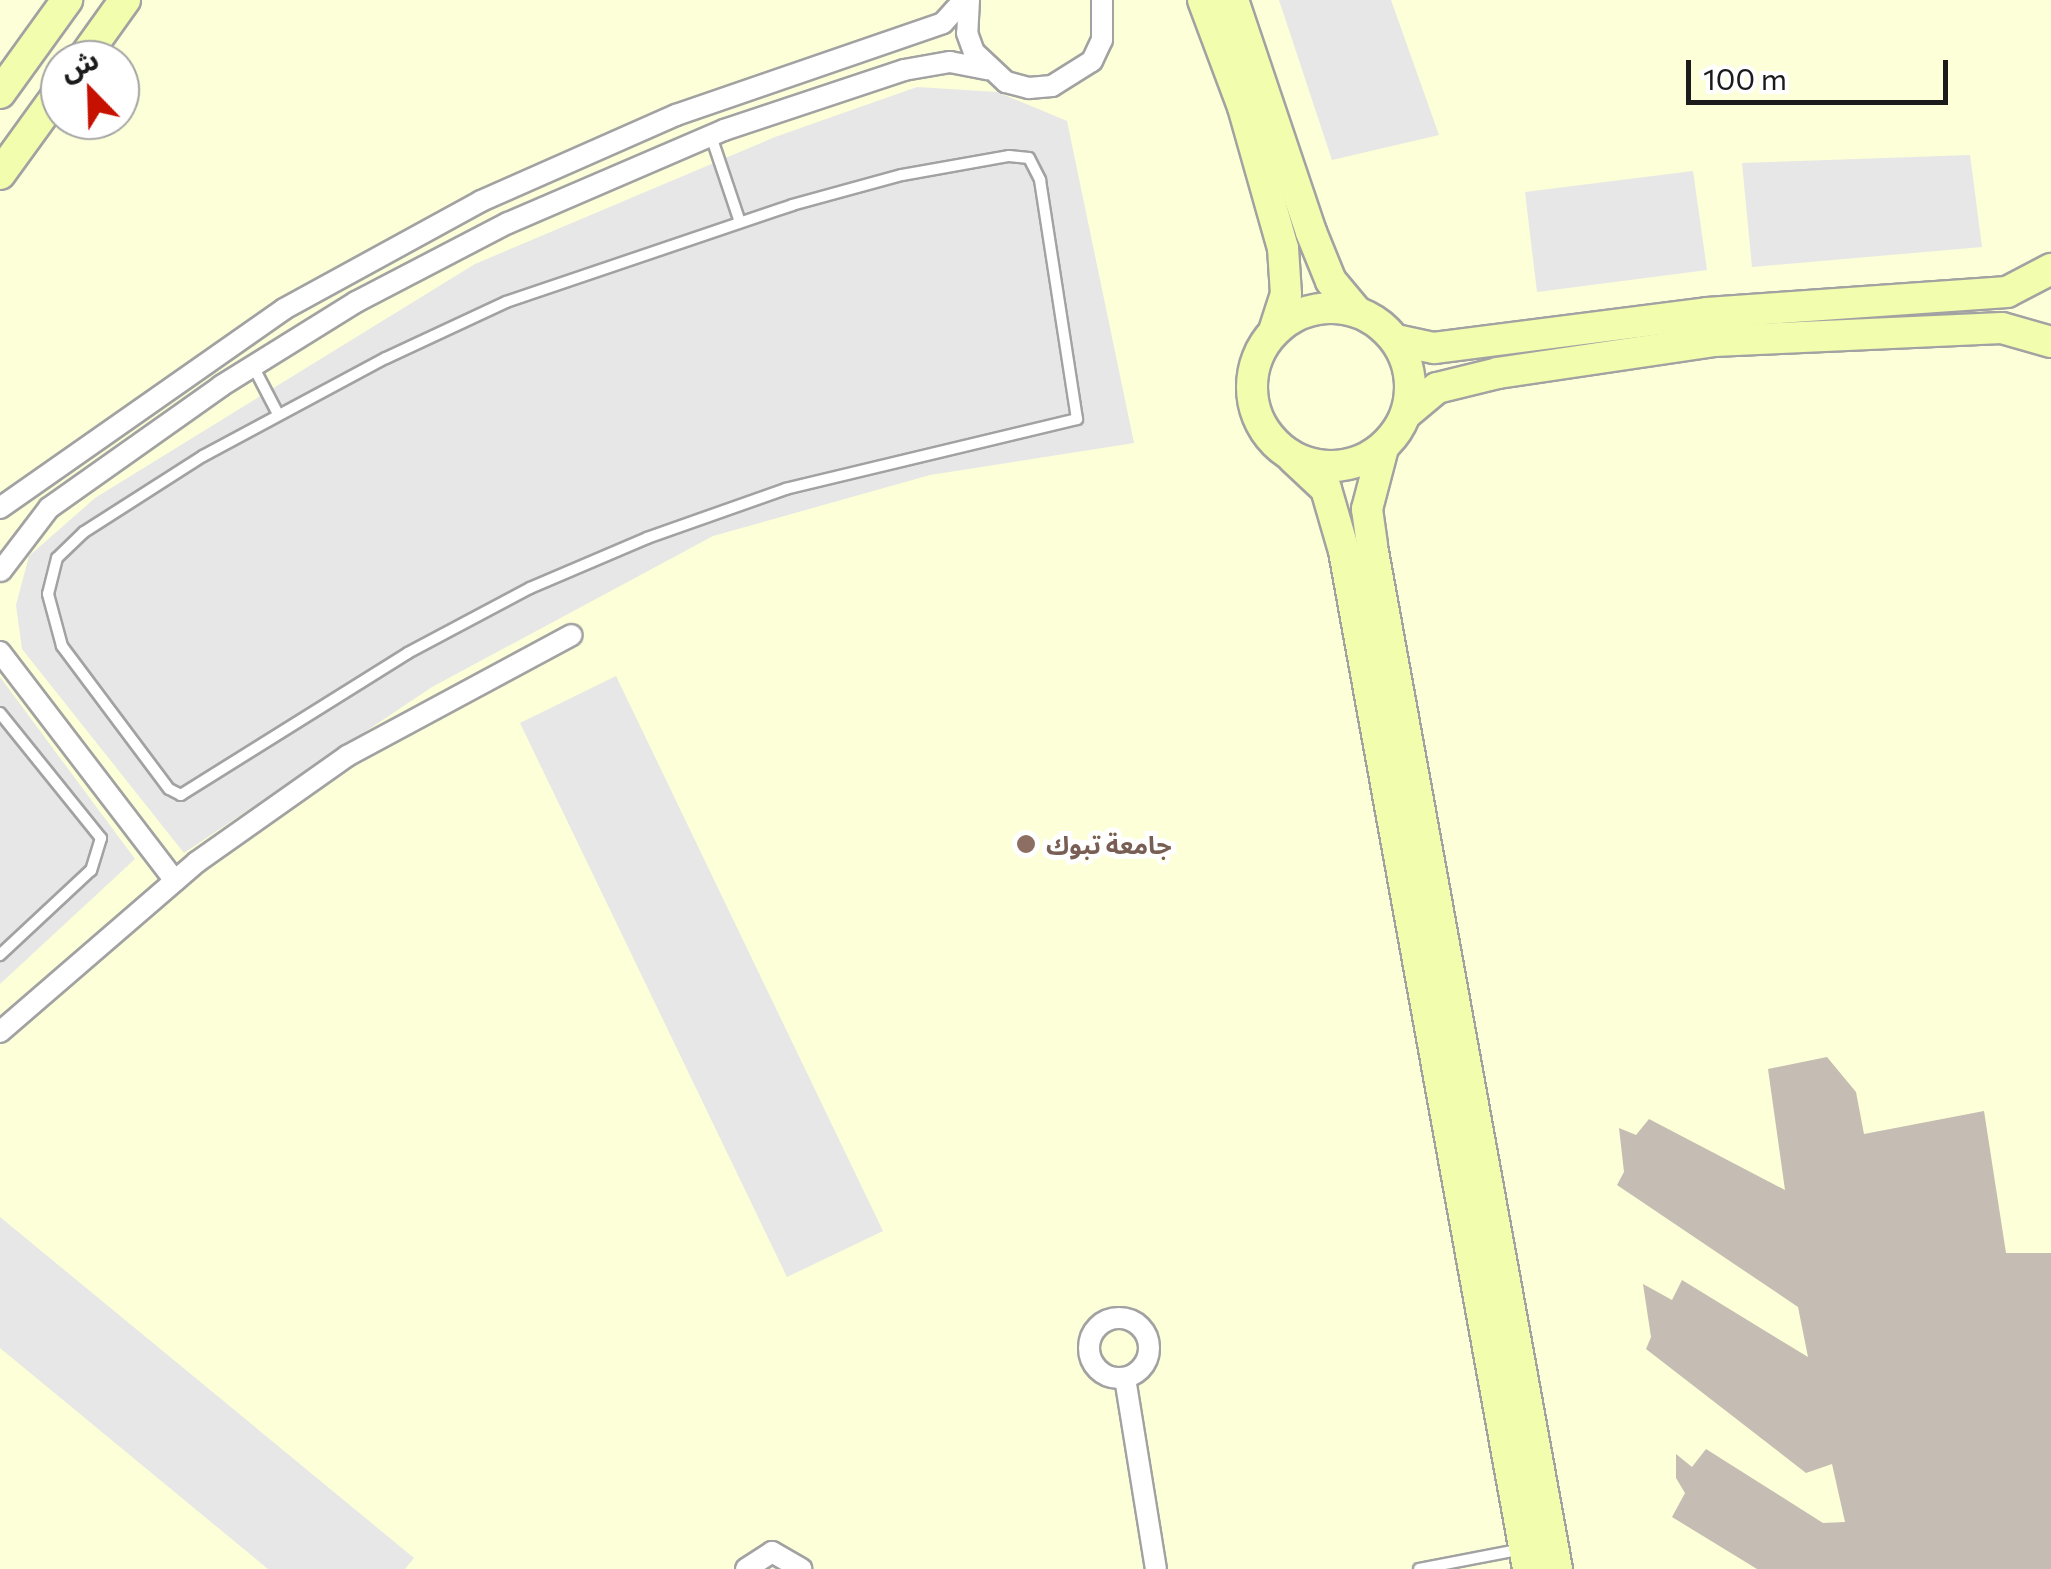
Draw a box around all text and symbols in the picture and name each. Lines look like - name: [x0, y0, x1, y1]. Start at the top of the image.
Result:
- north arrow: [40, 40, 140, 140]
- scale bar: [1691, 40, 1954, 102]
- text: ش: [55, 41, 103, 87]
- text: 100 m: [1703, 59, 1787, 96]
- place label: جامعة تبوك: [1046, 829, 1172, 859]
- marker: جامعة تبوك: [1015, 833, 1037, 855]

